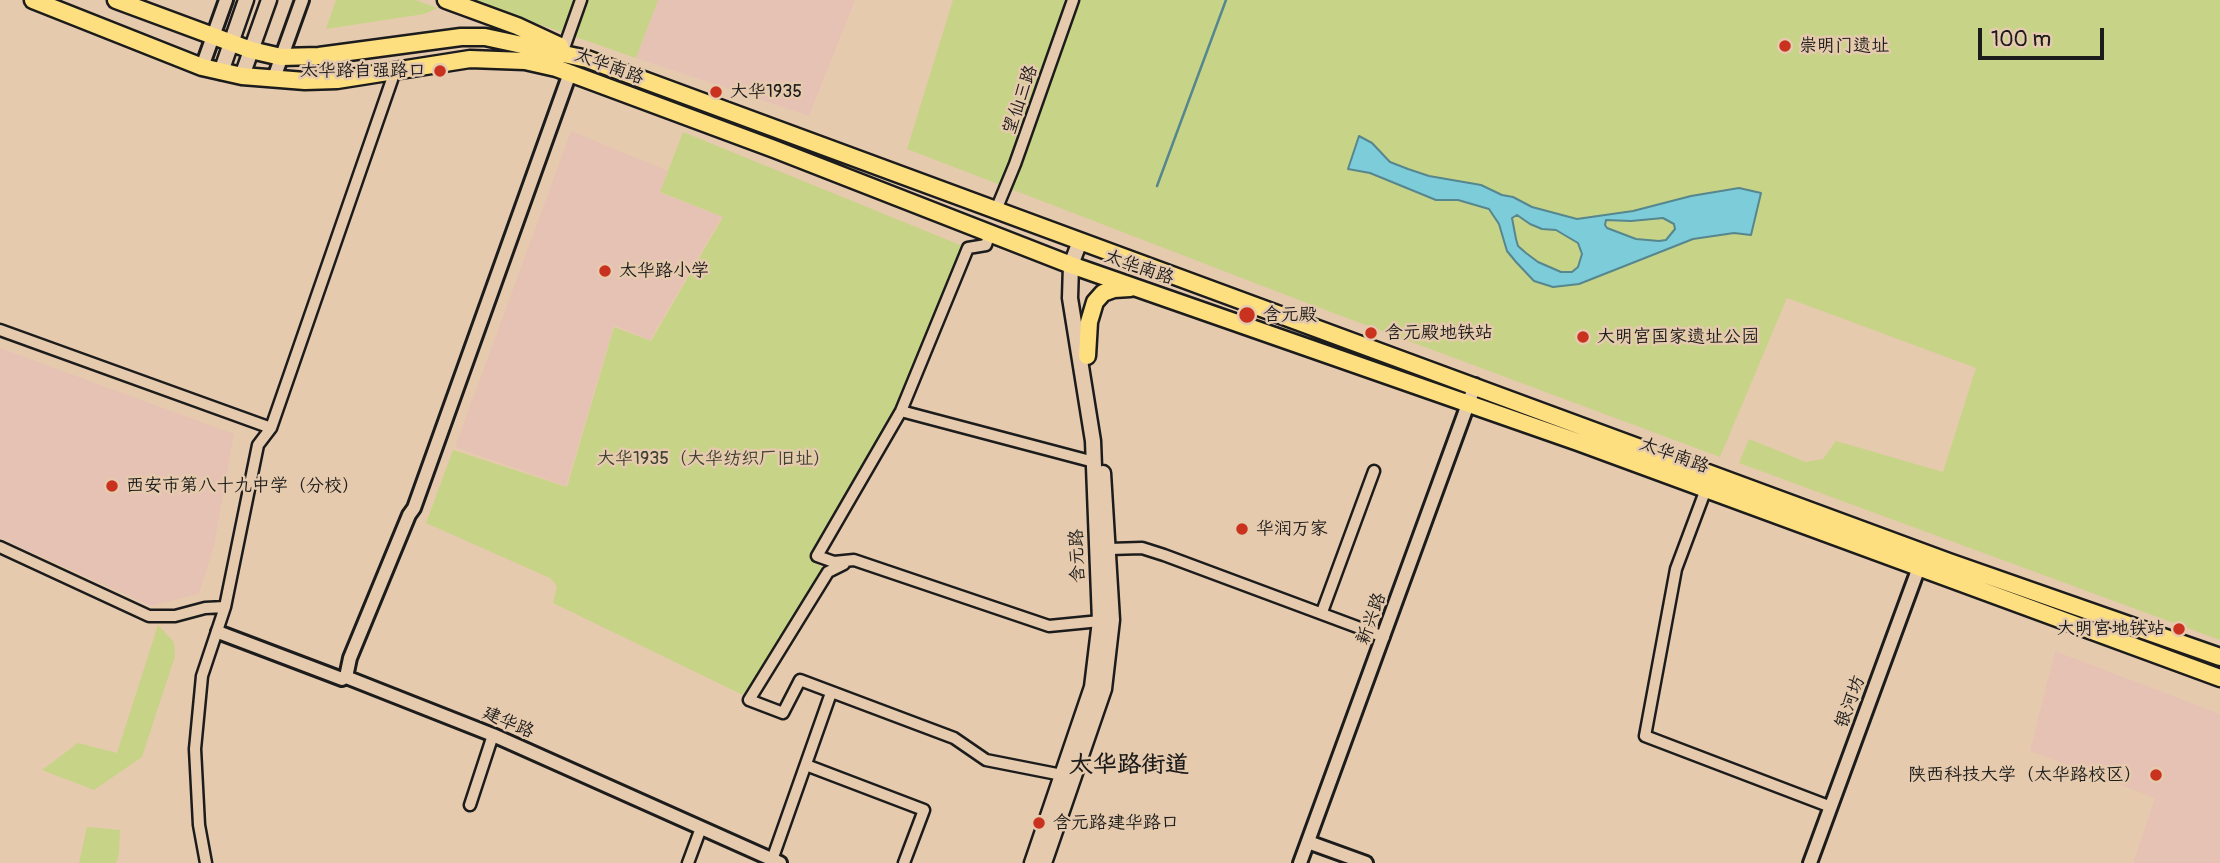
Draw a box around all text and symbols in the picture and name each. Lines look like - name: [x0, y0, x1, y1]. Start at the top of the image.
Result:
- scale bar: [1982, 14, 2108, 58]
- text: 100 m: [1991, 26, 2051, 53]
- place label: 崇明门遗址: [1799, 35, 1889, 57]
- marker: 崇明门遗址: [1777, 38, 1793, 54]
- street label: 太华南路: [571, 45, 647, 89]
- place label: 太华路自强路口: [300, 60, 426, 82]
- street label: 望仙三路: [999, 62, 1043, 138]
- marker: 太华路自强路口: [432, 63, 448, 79]
- place label: 大华1935: [730, 81, 802, 103]
- marker: 大华1935: [708, 84, 724, 100]
- street label: 太华南路: [1101, 246, 1177, 290]
- place label: 太华路小学: [619, 260, 709, 282]
- marker: 太华路小学: [597, 263, 613, 279]
- place label: 含元殿: [1263, 304, 1317, 326]
- marker: 含元殿: [1237, 305, 1257, 325]
- place label: 含元殿地铁站: [1385, 322, 1493, 344]
- marker: 含元殿地铁站: [1363, 325, 1379, 341]
- place label: 大明宫国家遗址公园: [1597, 326, 1759, 348]
- marker: 大明宫国家遗址公园: [1575, 329, 1591, 345]
- street label: 太华南路: [1636, 434, 1712, 478]
- park label: 大华1935（大华纺织厂旧址）: [597, 448, 831, 470]
- place label: 西安市第八十九中学（分校）: [126, 475, 360, 497]
- marker: 西安市第八十九中学（分校）: [104, 478, 120, 494]
- place label: 华润万家: [1256, 518, 1328, 540]
- marker: 华润万家: [1234, 521, 1250, 537]
- street label: 含元路: [1066, 529, 1090, 583]
- street label: 新兴路: [1353, 590, 1391, 648]
- place label: 大明宫地铁站: [2057, 618, 2165, 640]
- marker: 大明宫地铁站: [2171, 621, 2187, 637]
- street label: 银河坊: [1832, 673, 1870, 731]
- street label: 建华路: [479, 703, 537, 743]
- district label: 太华路街道: [1069, 752, 1189, 780]
- place label: 陕西科技大学（太华路校区）: [1908, 764, 2142, 786]
- marker: 陕西科技大学（太华路校区）: [2148, 767, 2164, 783]
- place label: 含元路建华路口: [1053, 812, 1179, 834]
- marker: 含元路建华路口: [1031, 815, 1047, 831]

